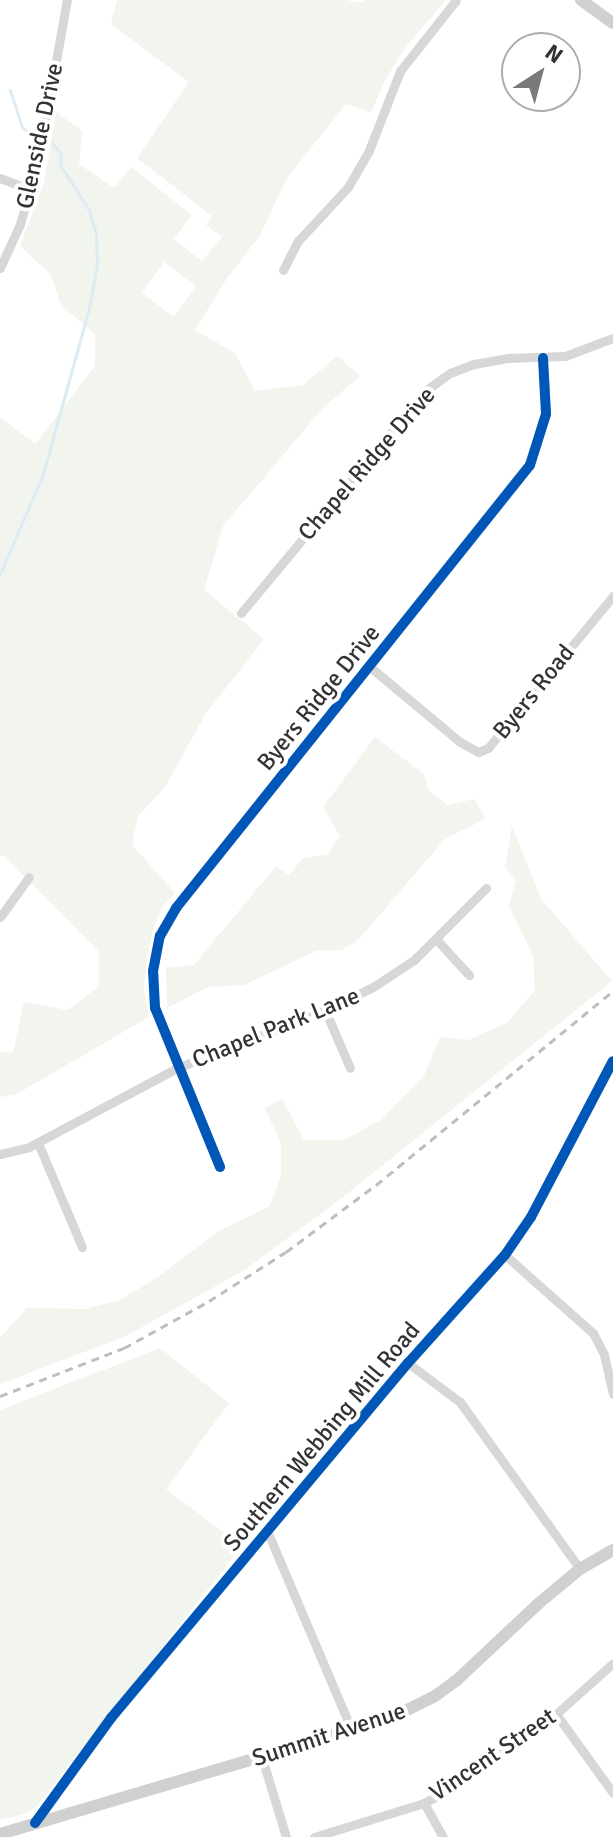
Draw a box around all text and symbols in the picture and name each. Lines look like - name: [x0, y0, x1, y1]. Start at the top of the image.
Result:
- north arrow: [501, 32, 581, 112]
- text: N: [540, 38, 568, 69]
- street label: Glenside Drive: [11, 61, 69, 211]
- street label: Chapel Ridge Drive: [292, 381, 442, 547]
- street label: Byers Ridge Drive: [251, 619, 387, 777]
- street label: Byers Road: [487, 639, 581, 745]
- street label: Chapel Park Lane: [188, 981, 364, 1075]
- street label: Southern Webbing Mill Road: [218, 1317, 426, 1557]
- street label: Summit Avenue: [249, 1697, 409, 1773]
- street label: Vincent Street: [424, 1702, 562, 1808]

